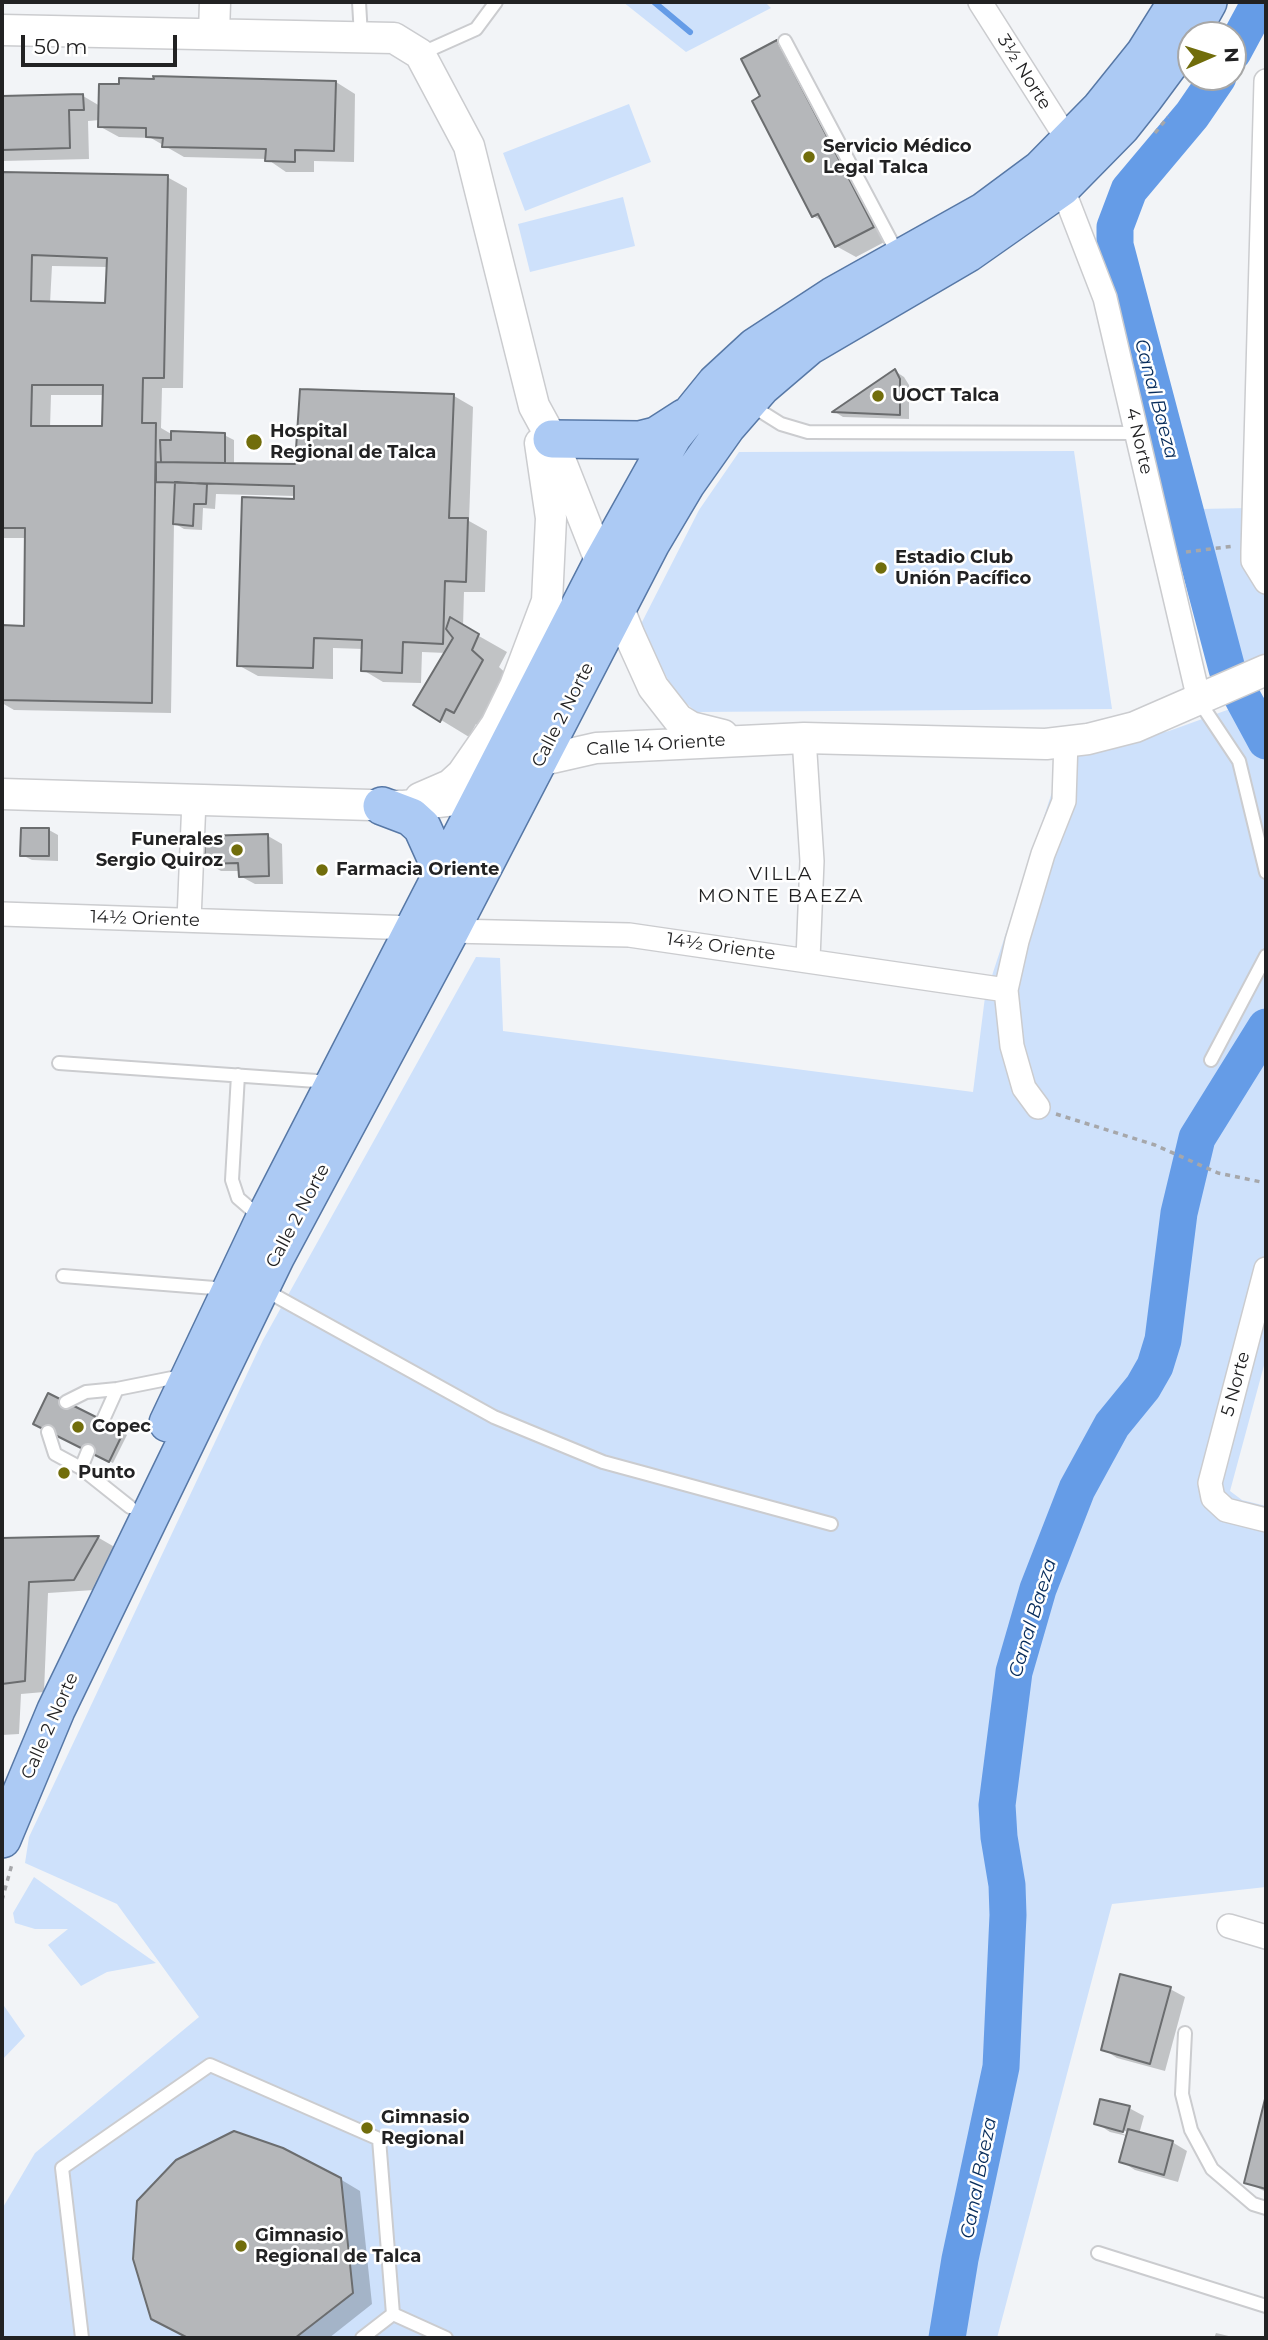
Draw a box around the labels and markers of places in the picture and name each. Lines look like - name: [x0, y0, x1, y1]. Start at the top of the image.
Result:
- place label: Servicio Médico Legal Talca: [823, 136, 972, 178]
- marker: Servicio Médico Legal Talca: [801, 149, 817, 165]
- place label: UOCT Talca: [892, 385, 999, 407]
- marker: UOCT Talca: [870, 388, 886, 404]
- place label: Hospital Regional de Talca: [270, 421, 436, 464]
- marker: Hospital Regional de Talca: [244, 432, 264, 452]
- place label: Estadio Club Unión Pacífico: [895, 547, 1031, 590]
- marker: Estadio Club Unión Pacífico: [873, 560, 889, 576]
- place label: Funerales Sergio Quiroz: [96, 829, 223, 872]
- marker: Funerales Sergio Quiroz: [229, 842, 245, 858]
- place label: Farmacia Oriente: [336, 859, 499, 881]
- marker: Farmacia Oriente: [314, 862, 330, 878]
- place label: Copec: [92, 1416, 151, 1438]
- marker: Copec: [70, 1419, 86, 1435]
- place label: Punto: [78, 1462, 135, 1484]
- marker: Punto: [56, 1465, 72, 1481]
- place label: Gimnasio Regional: [381, 2107, 469, 2150]
- marker: Gimnasio Regional: [359, 2120, 375, 2136]
- place label: Gimnasio Regional de Talca: [255, 2225, 421, 2268]
- marker: Gimnasio Regional de Talca: [233, 2238, 249, 2254]

